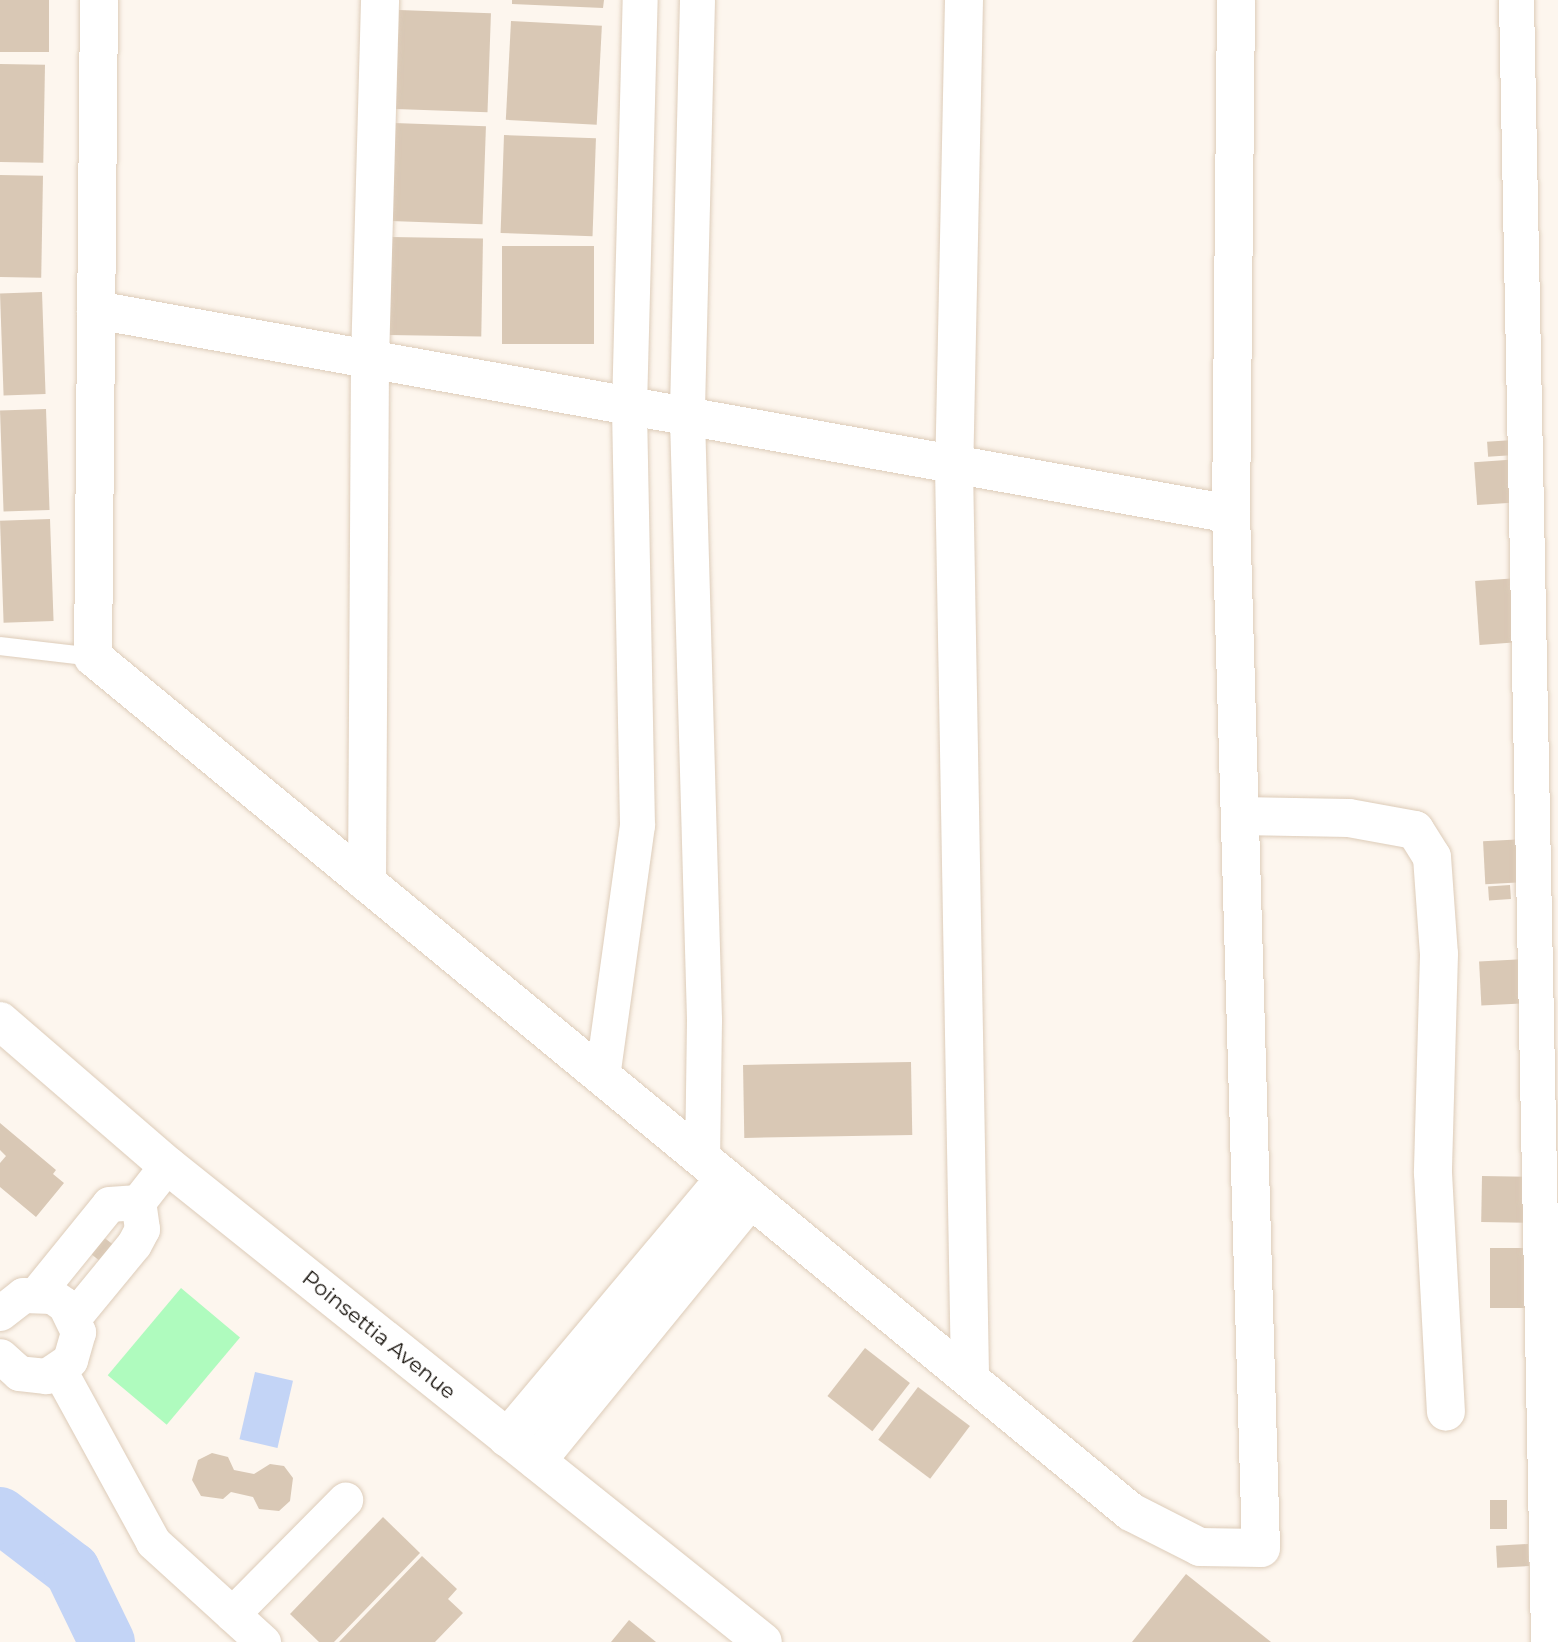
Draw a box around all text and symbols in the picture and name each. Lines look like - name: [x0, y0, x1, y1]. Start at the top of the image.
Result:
- street label: Poinsettia Avenue: [297, 1265, 461, 1405]

